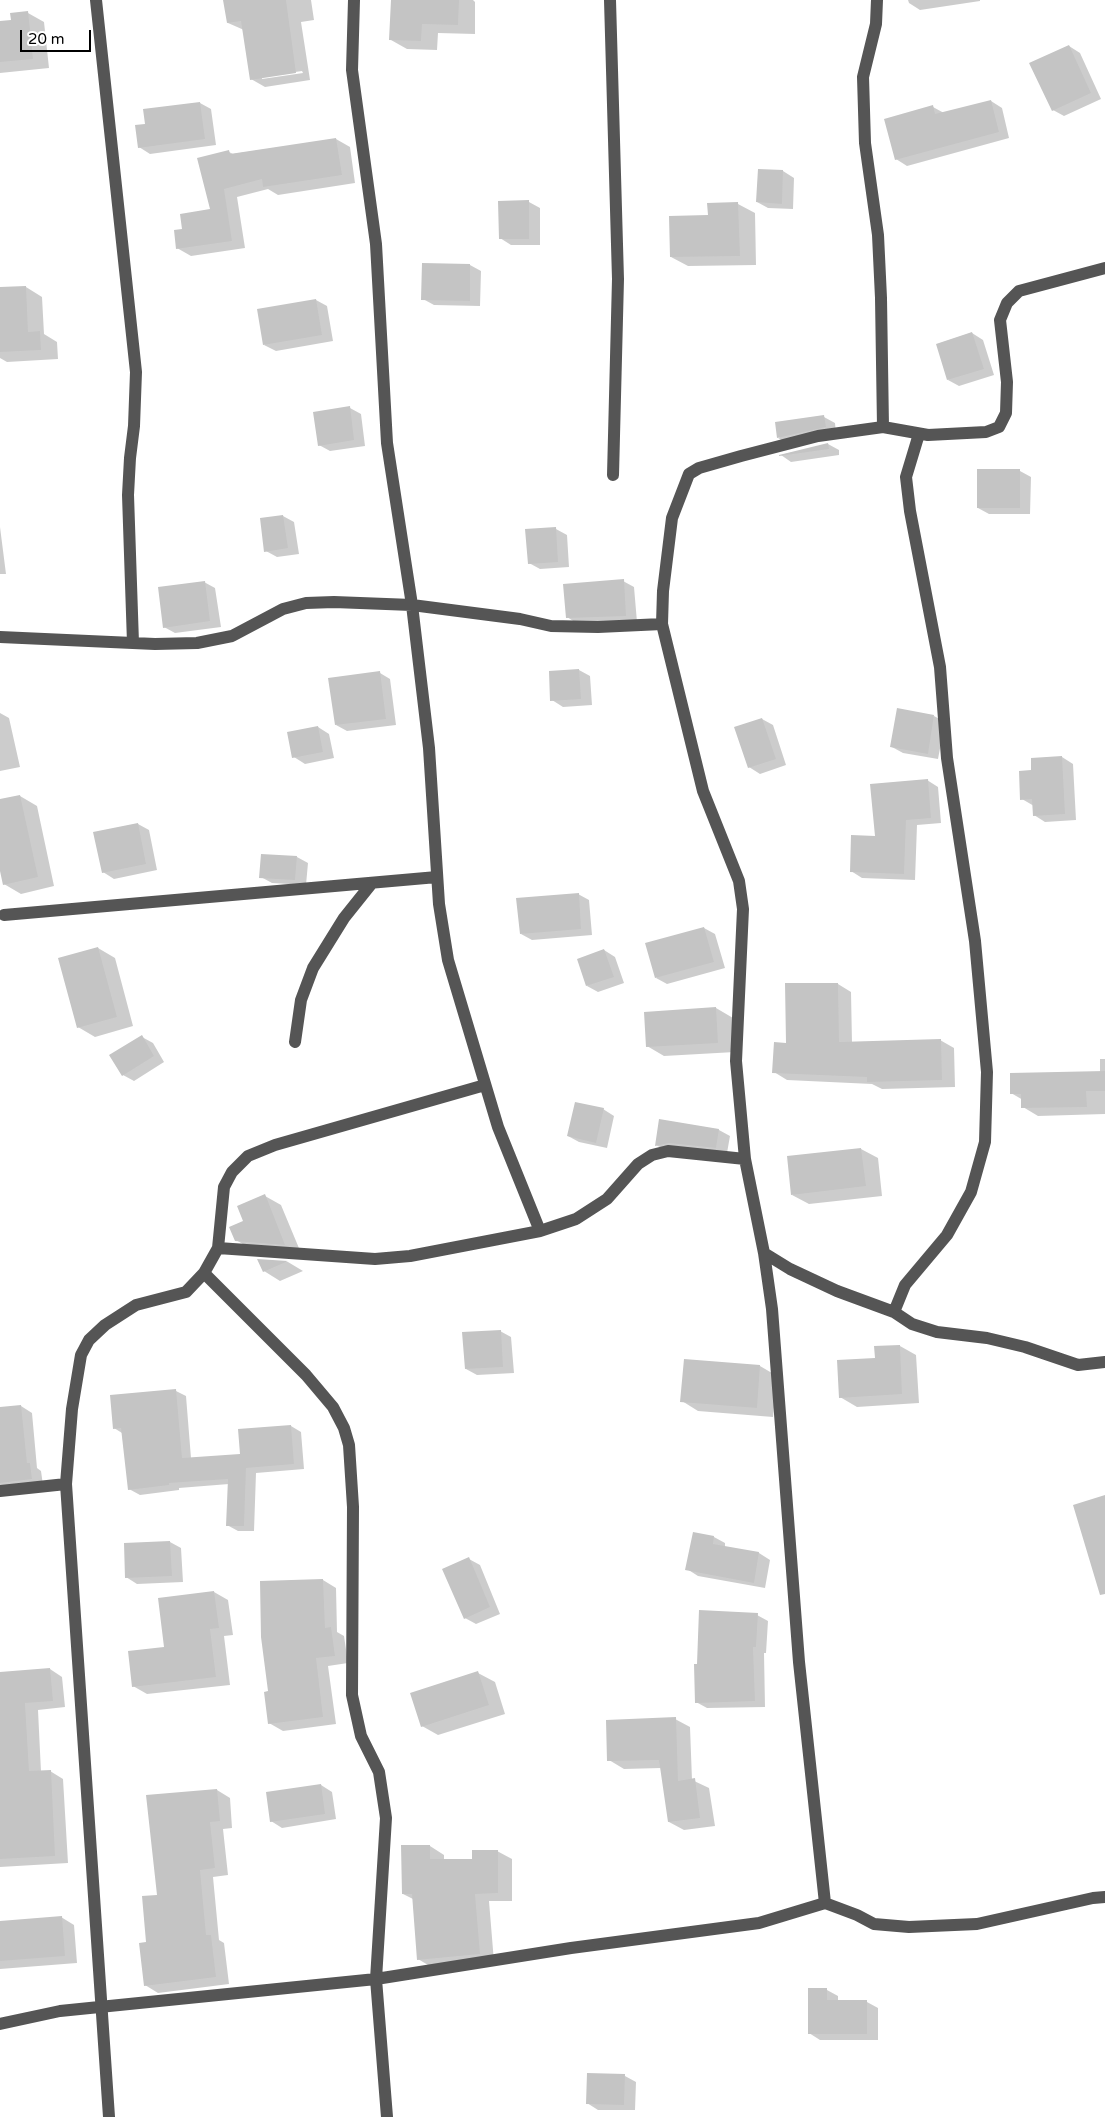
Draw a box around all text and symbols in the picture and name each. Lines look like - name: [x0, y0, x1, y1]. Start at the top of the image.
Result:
- scale bar: [22, 20, 94, 52]
- text: 20 m: [28, 30, 65, 48]

